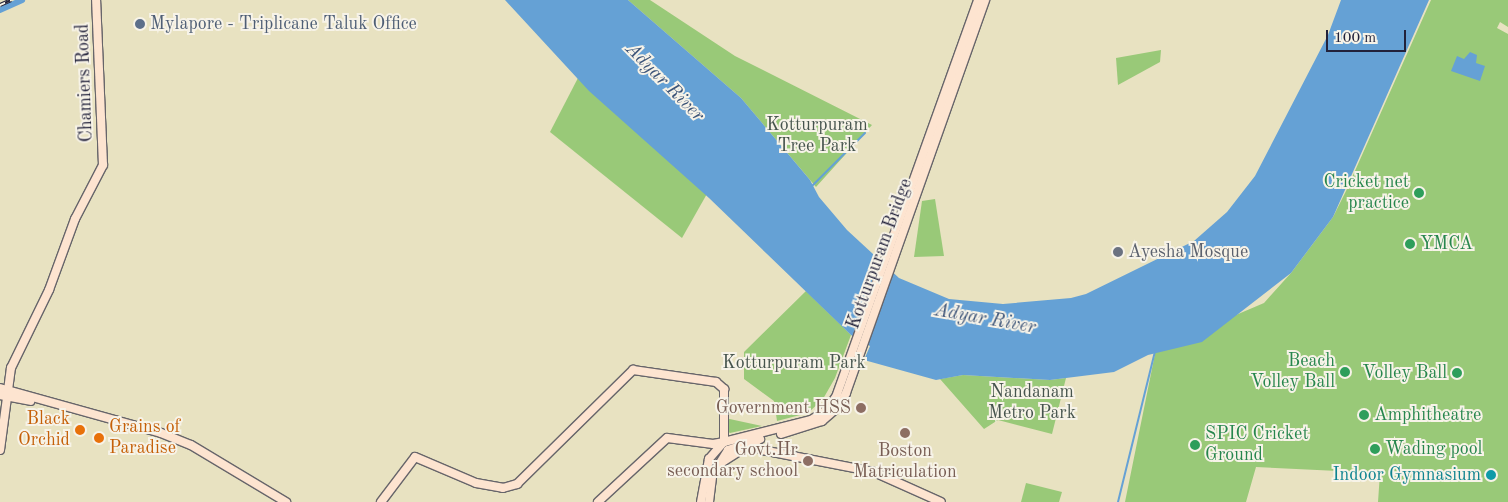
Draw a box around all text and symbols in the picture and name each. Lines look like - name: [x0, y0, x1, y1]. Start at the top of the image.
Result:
- place label: Mylapore - Triplicane Taluk Office: [150, 13, 417, 35]
- marker: Mylapore - Triplicane Taluk Office: [134, 18, 146, 30]
- scale bar: [1328, 20, 1408, 52]
- street label: Chamiers Road: [72, 23, 98, 143]
- text: 100 m: [1334, 31, 1376, 46]
- water label: Adyar River: [620, 39, 708, 127]
- park label: Kotturpuram Tree Park: [766, 115, 868, 158]
- place label: Cricket net practice: [1324, 172, 1409, 214]
- street label: Kotturpuram Bridge: [843, 176, 917, 332]
- marker: Cricket net practice: [1413, 187, 1425, 199]
- place label: YMCA: [1420, 233, 1473, 255]
- marker: YMCA: [1404, 238, 1416, 250]
- place label: Ayesha Mosque: [1128, 241, 1248, 263]
- marker: Ayesha Mosque: [1112, 246, 1124, 258]
- water label: Adyar River: [933, 300, 1037, 340]
- place label: Beach Volley Ball: [1250, 351, 1335, 394]
- park label: Kotturpuram Park: [722, 352, 866, 374]
- place label: Volley Ball: [1362, 362, 1447, 384]
- marker: Beach Volley Ball: [1339, 366, 1351, 378]
- marker: Volley Ball: [1451, 367, 1463, 379]
- park label: Nandanam Metro Park: [988, 382, 1076, 424]
- place label: Government HSS: [716, 397, 851, 419]
- marker: Government HSS: [855, 402, 867, 414]
- place label: Amphitheatre: [1374, 404, 1481, 426]
- place label: Black Orchid: [18, 409, 70, 452]
- marker: Amphitheatre: [1358, 409, 1370, 421]
- place label: Grains of Paradise: [109, 417, 181, 459]
- marker: Black Orchid: [74, 424, 86, 436]
- place label: SPIC Cricket Ground: [1205, 424, 1309, 466]
- marker: Boston Matriculation: [899, 427, 911, 439]
- marker: Grains of Paradise: [93, 432, 105, 444]
- place label: Wading pool: [1385, 438, 1482, 460]
- marker: SPIC Cricket Ground: [1189, 439, 1201, 451]
- place label: Govt.Hr secondary school: [667, 440, 798, 482]
- place label: Boston Matriculation: [853, 441, 957, 484]
- marker: Wading pool: [1369, 443, 1381, 455]
- marker: Govt.Hr secondary school: [802, 455, 814, 467]
- place label: Indoor Gymnasium: [1333, 464, 1481, 486]
- marker: Indoor Gymnasium: [1485, 469, 1497, 481]

